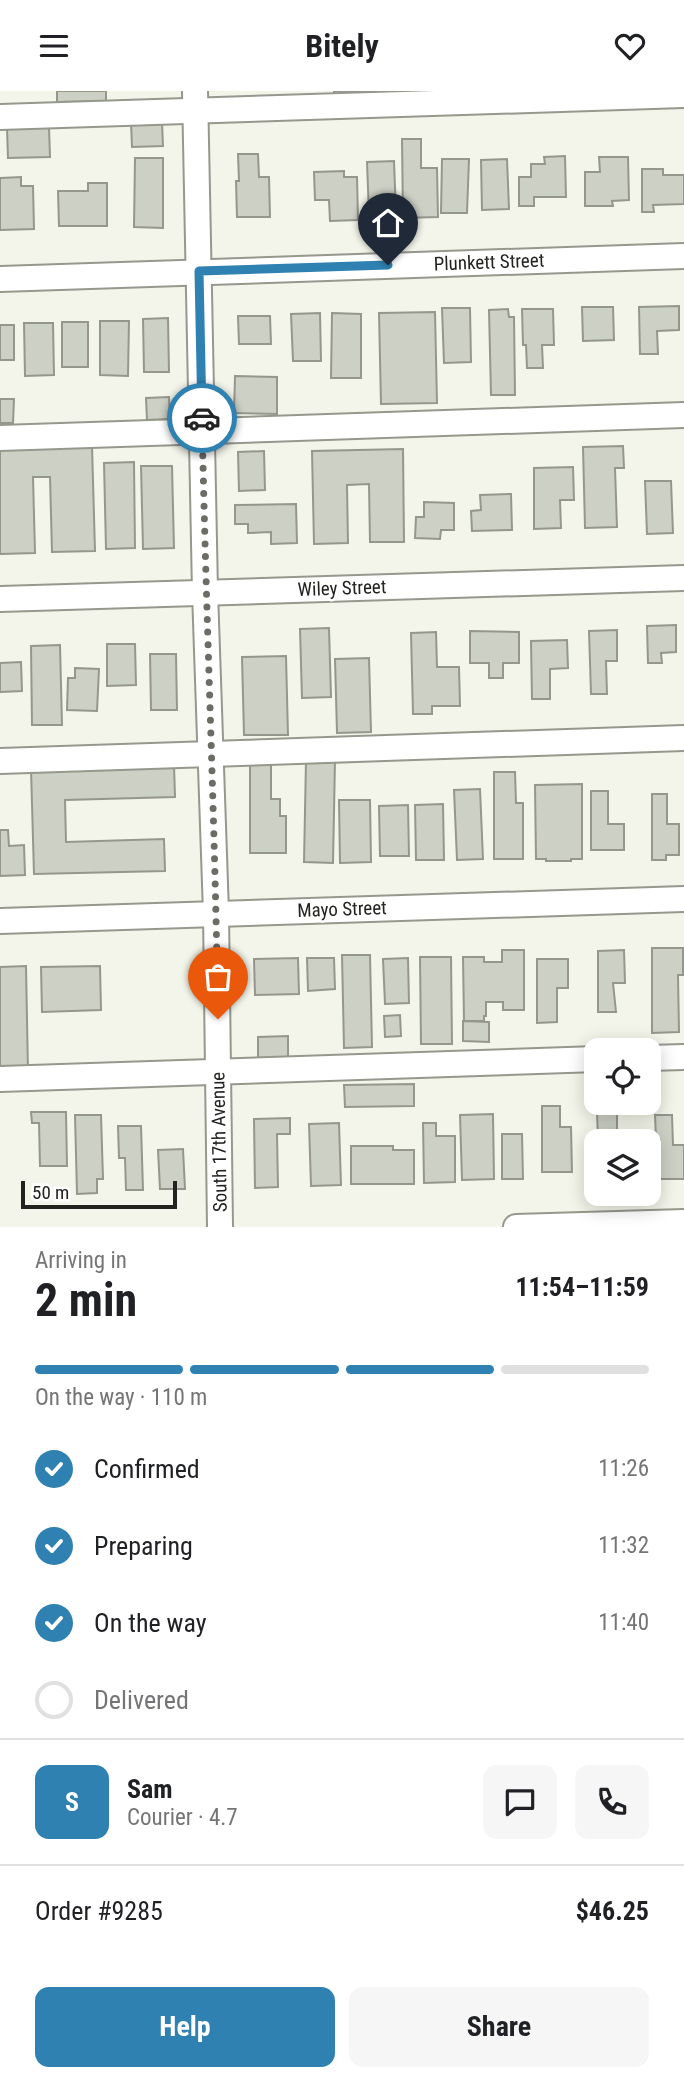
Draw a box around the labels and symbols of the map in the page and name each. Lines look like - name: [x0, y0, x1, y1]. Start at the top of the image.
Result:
- pin: [358, 193, 418, 265]
- street label: Plunkett Street: [433, 249, 545, 275]
- courier: [167, 383, 237, 453]
- street label: Wiley Street: [297, 575, 387, 601]
- street label: Mayo Street: [297, 896, 387, 922]
- pin: [188, 947, 248, 1019]
- street label: South 17th Avenue: [206, 1072, 232, 1212]
- scale bar: [21, 1178, 177, 1210]

